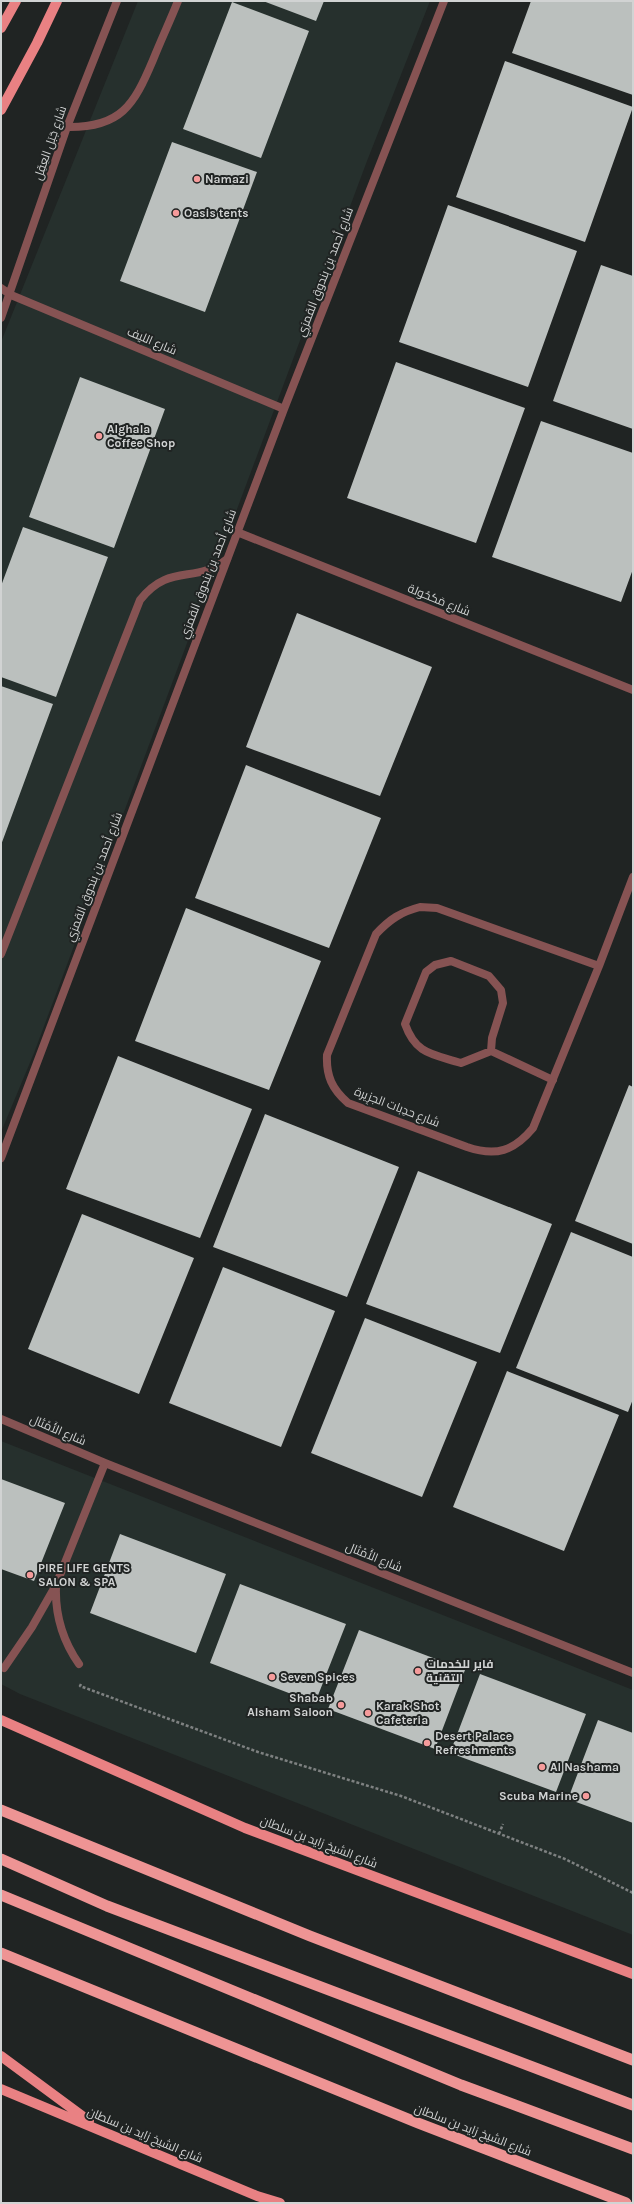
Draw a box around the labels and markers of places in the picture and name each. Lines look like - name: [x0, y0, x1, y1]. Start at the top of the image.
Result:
- place label: Namazi: [205, 172, 249, 186]
- marker: Namazi: [192, 174, 202, 184]
- place label: Oasis tents: [184, 206, 248, 220]
- marker: Oasis tents: [171, 208, 181, 218]
- place label: Alghala Coffee Shop: [107, 422, 175, 450]
- marker: Alghala Coffee Shop: [94, 431, 104, 441]
- place label: PIRE LIFE GENTS SALON & SPA: [38, 1561, 130, 1589]
- marker: PIRE LIFE GENTS SALON & SPA: [25, 1570, 35, 1580]
- place label: فاير للخدمات التقنية: [426, 1657, 494, 1685]
- marker: فاير للخدمات التقنية: [413, 1666, 423, 1676]
- place label: Seven Spices: [280, 1670, 355, 1684]
- marker: Seven Spices: [267, 1672, 277, 1682]
- place label: Shabab Alsham Saloon: [247, 1691, 333, 1719]
- place label: Karak Shot Cafeteria: [376, 1699, 440, 1727]
- marker: Shabab Alsham Saloon: [336, 1700, 346, 1710]
- marker: Karak Shot Cafeteria: [363, 1708, 373, 1718]
- place label: Desert Palace Refreshments: [435, 1729, 515, 1757]
- marker: Desert Palace Refreshments: [422, 1738, 432, 1748]
- place label: Al Nashama: [550, 1760, 619, 1774]
- marker: Al Nashama: [537, 1762, 547, 1772]
- place label: Scuba Marine: [499, 1789, 578, 1803]
- marker: Scuba Marine: [581, 1791, 591, 1801]

